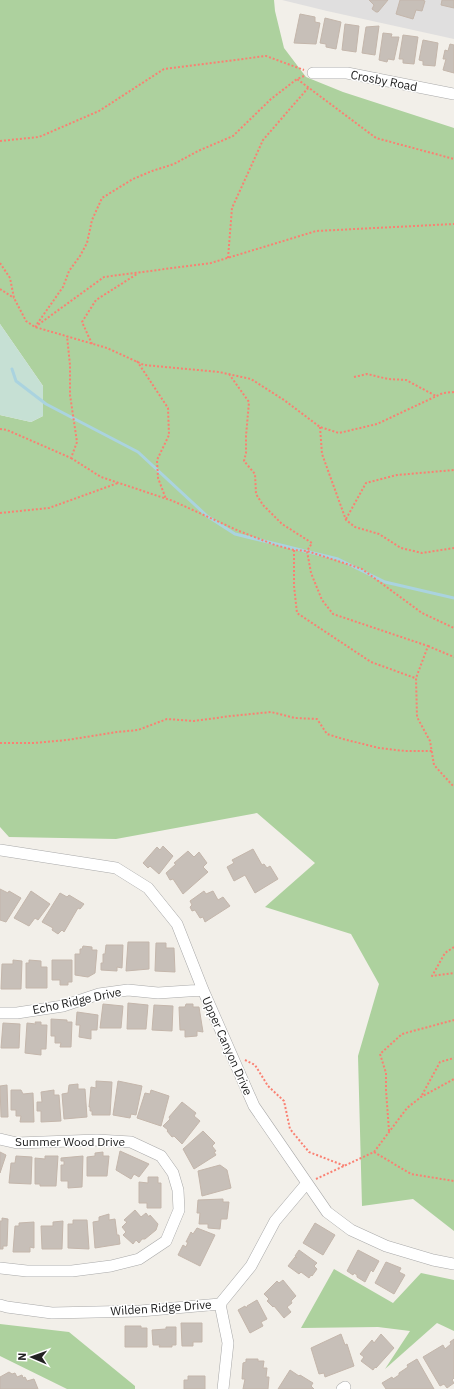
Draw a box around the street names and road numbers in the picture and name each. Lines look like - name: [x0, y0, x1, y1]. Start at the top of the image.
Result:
- street label: Crosby Road: [349, 67, 419, 94]
- street label: Echo Ridge Drive: [31, 984, 123, 1017]
- street label: Upper Canyon Drive: [199, 994, 256, 1098]
- street label: Summer Wood Drive: [15, 1134, 125, 1149]
- street label: Wilden Ridge Drive: [110, 1296, 212, 1319]

